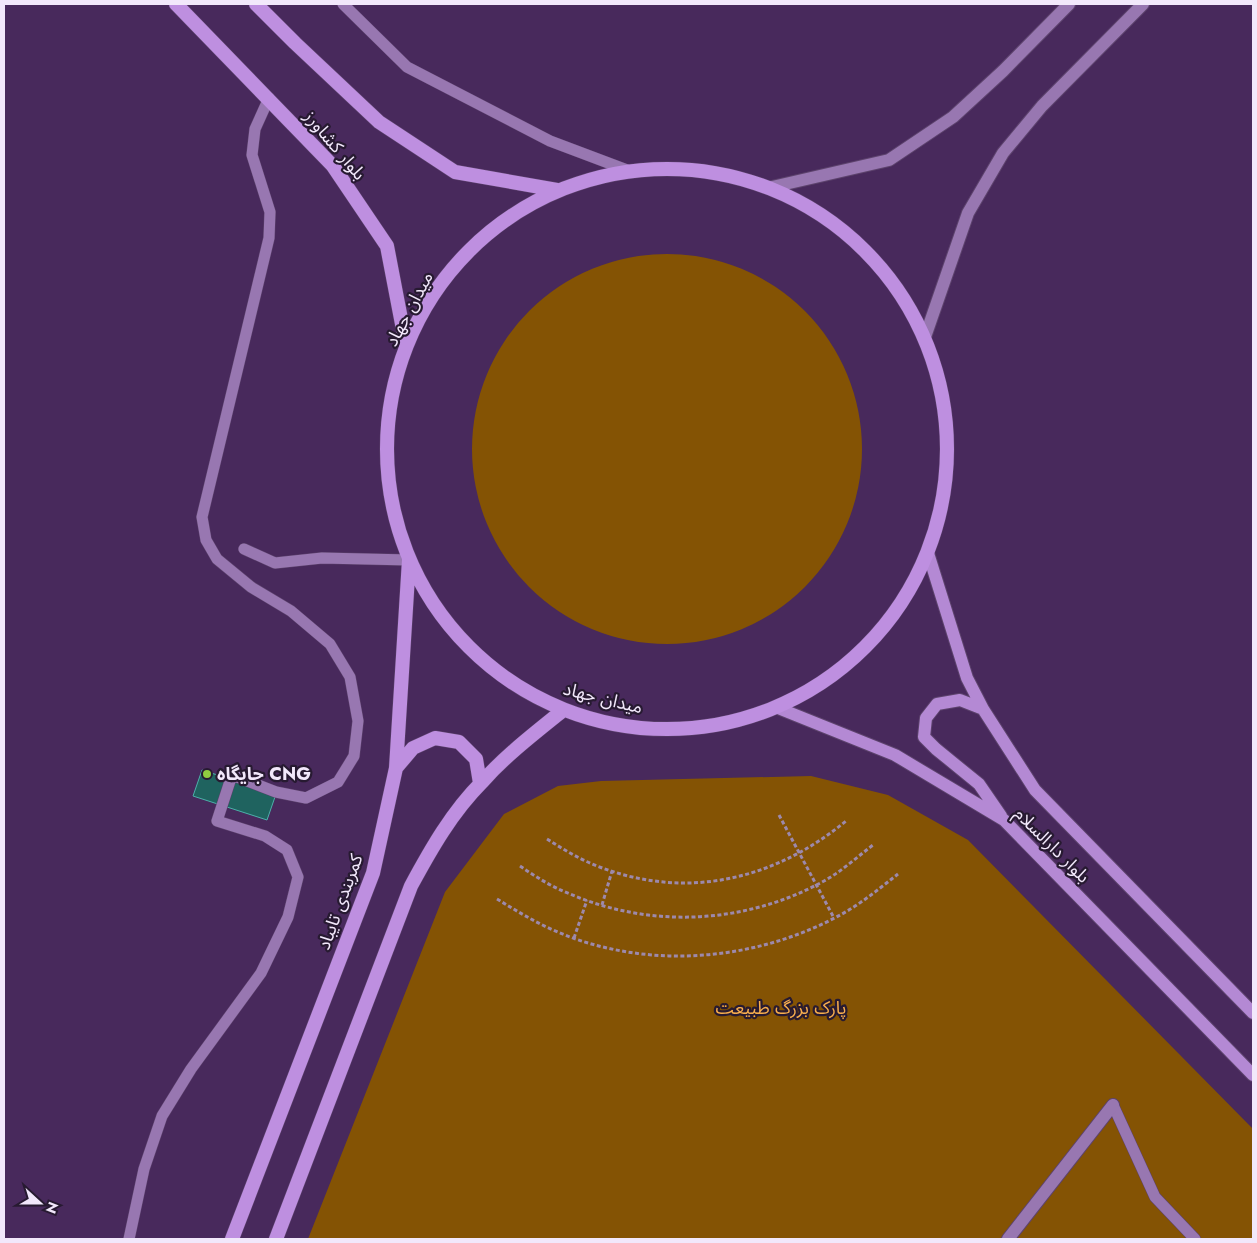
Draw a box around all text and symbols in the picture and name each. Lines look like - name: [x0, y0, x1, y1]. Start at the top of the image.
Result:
- street label: بلوار کشاورز: [297, 104, 372, 186]
- street label: میدان جهاد: [378, 267, 440, 351]
- street label: میدان جهاد: [560, 676, 646, 720]
- place label: جایگاه CNG: [217, 761, 311, 787]
- marker: جایگاه CNG: [201, 768, 213, 780]
- street label: بلوار دارالسلام: [1008, 801, 1096, 889]
- street label: کمربندی تایباد: [311, 850, 370, 953]
- park label: پارک بزرگ طبیعت: [716, 995, 846, 1021]
- north arrow: [15, 1178, 65, 1228]
- text: N: [41, 1199, 63, 1216]

